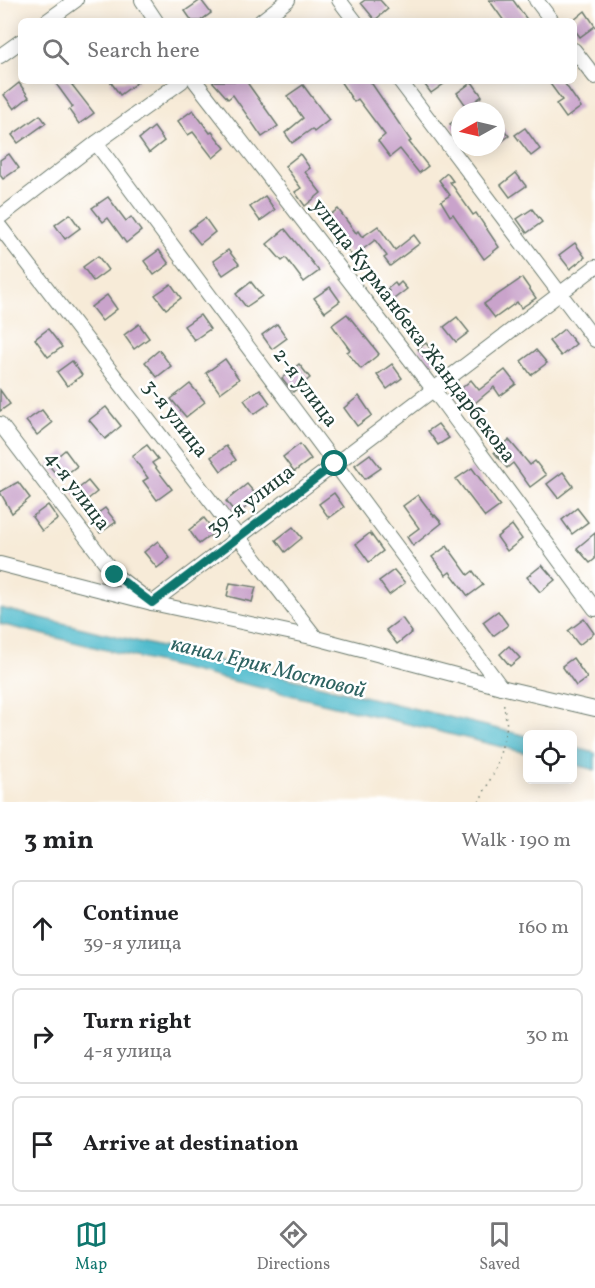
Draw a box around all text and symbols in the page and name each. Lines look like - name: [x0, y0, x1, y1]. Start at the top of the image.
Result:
- search box: [18, 18, 577, 84]
- icon: search: [39, 35, 72, 68]
- text: Search here: [87, 36, 200, 67]
- north arrow: [451, 102, 505, 156]
- street label: улица Курманбека Жандарбекова: [304, 193, 522, 469]
- street label: 2-я улица: [265, 342, 345, 434]
- street label: 3-я улица: [135, 374, 215, 464]
- street label: 4-я улица: [37, 445, 117, 537]
- route start: [321, 450, 347, 476]
- street label: 39-я улица: [201, 458, 301, 544]
- route end: [101, 561, 127, 587]
- water label: канал Ерик Мостовой: [167, 629, 369, 707]
- map controls: [523, 730, 577, 784]
- button: locate: [523, 730, 577, 784]
- text: 3 min: [24, 823, 94, 859]
- text: Walk · 190 m: [461, 827, 571, 855]
- text: Continue: [83, 899, 179, 930]
- icon: ahead: [26, 912, 59, 945]
- text: 160 m: [517, 914, 569, 942]
- text: 39-я улица: [83, 930, 182, 958]
- text: Turn right: [83, 1007, 191, 1038]
- icon: right: [26, 1020, 59, 1053]
- text: 30 m: [525, 1022, 569, 1050]
- text: 4-я улица: [83, 1038, 172, 1066]
- icon: arrive: [26, 1128, 59, 1161]
- text: Arrive at destination: [83, 1129, 299, 1160]
- tab: Map: [75, 1218, 108, 1276]
- tab: Directions: [257, 1218, 330, 1276]
- tab: Saved: [479, 1218, 520, 1276]

